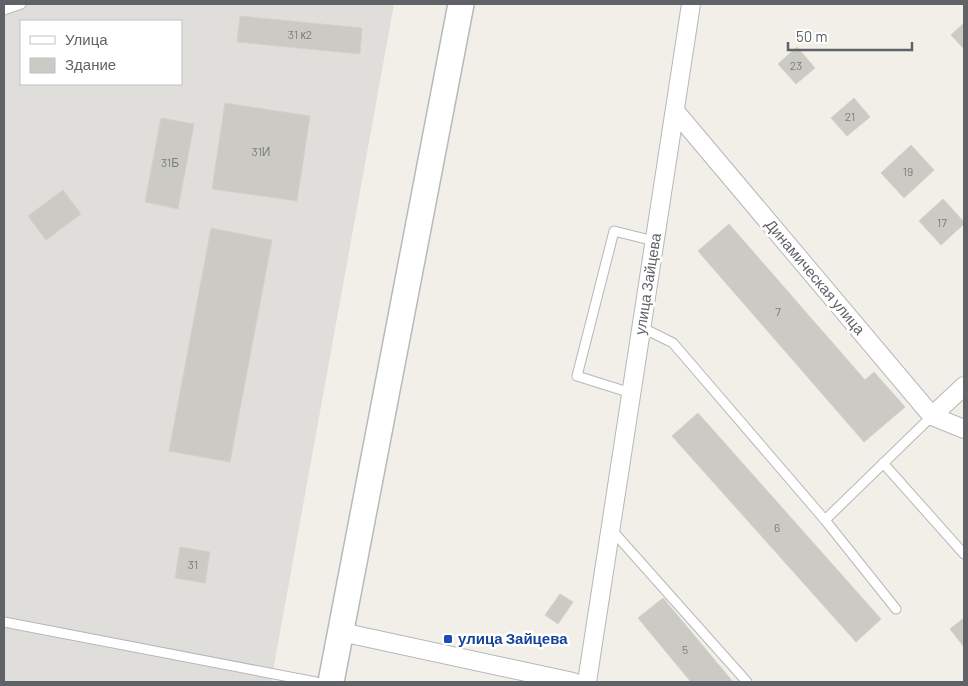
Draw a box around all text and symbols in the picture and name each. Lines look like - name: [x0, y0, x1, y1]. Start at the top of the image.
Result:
- legend: [20, 20, 182, 85]
- scale bar: [788, 20, 912, 52]
- house number: 31 к2: [288, 27, 312, 41]
- text: 50 m: [796, 27, 828, 45]
- text: Улица: [65, 30, 108, 48]
- text: Здание: [65, 55, 116, 73]
- house number: 23: [790, 58, 802, 72]
- house number: 21: [845, 109, 855, 123]
- house number: 31И: [252, 144, 270, 158]
- house number: 31Б: [161, 155, 179, 169]
- house number: 19: [903, 164, 913, 178]
- street label: Динамическая улица: [762, 215, 870, 338]
- house number: 17: [937, 215, 947, 229]
- street label: улица Зайцева: [630, 231, 664, 336]
- house number: 7: [775, 304, 781, 318]
- house number: 6: [774, 520, 780, 534]
- house number: 31: [188, 557, 198, 571]
- place label: улица Зайцева: [458, 629, 568, 647]
- marker: улица Зайцева: [442, 633, 454, 645]
- house number: 5: [682, 642, 688, 656]

